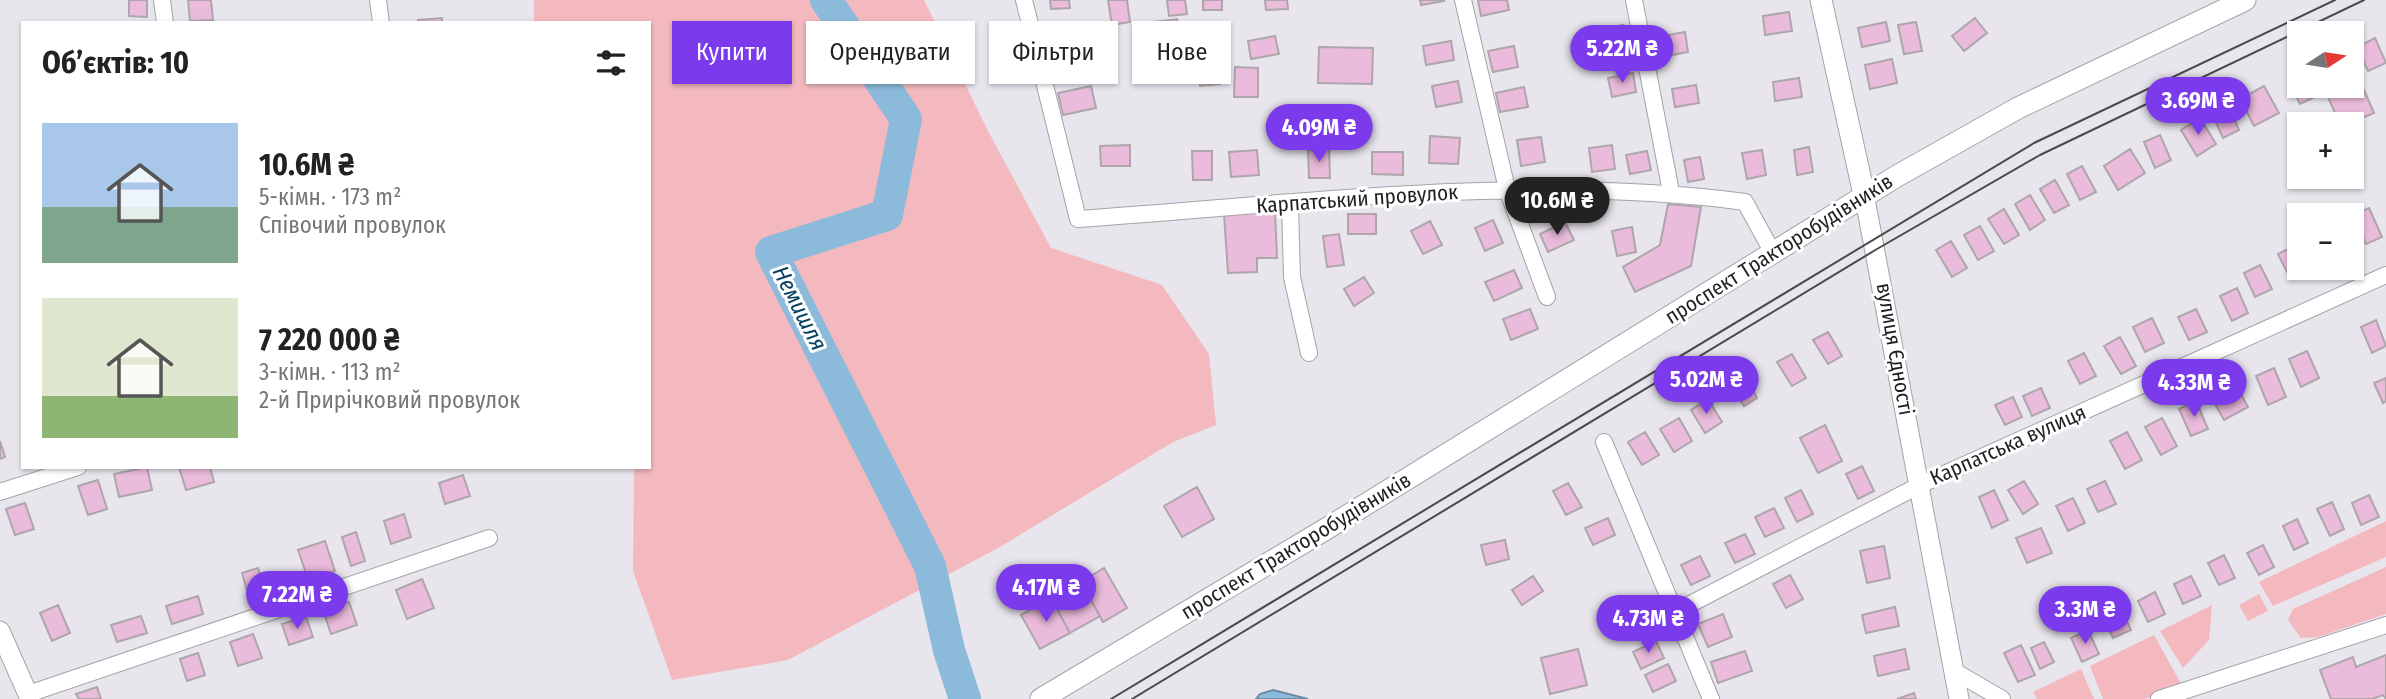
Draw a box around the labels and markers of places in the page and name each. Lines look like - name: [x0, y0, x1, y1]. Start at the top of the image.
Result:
- pin: 5.22M ₴: [1557, 25, 1687, 85]
- pin: 3.69M ₴: [2133, 78, 2263, 137]
- pin: 4.09M ₴: [1254, 104, 1384, 164]
- pin: 10.6M ₴: [1492, 177, 1622, 237]
- pin: 5.02M ₴: [1641, 356, 1771, 416]
- pin: 4.33M ₴: [2129, 360, 2259, 419]
- pin: 4.17M ₴: [981, 564, 1111, 624]
- pin: 7.22M ₴: [232, 572, 362, 631]
- pin: 3.3M ₴: [2028, 586, 2142, 646]
- pin: 4.73M ₴: [1583, 596, 1713, 655]

